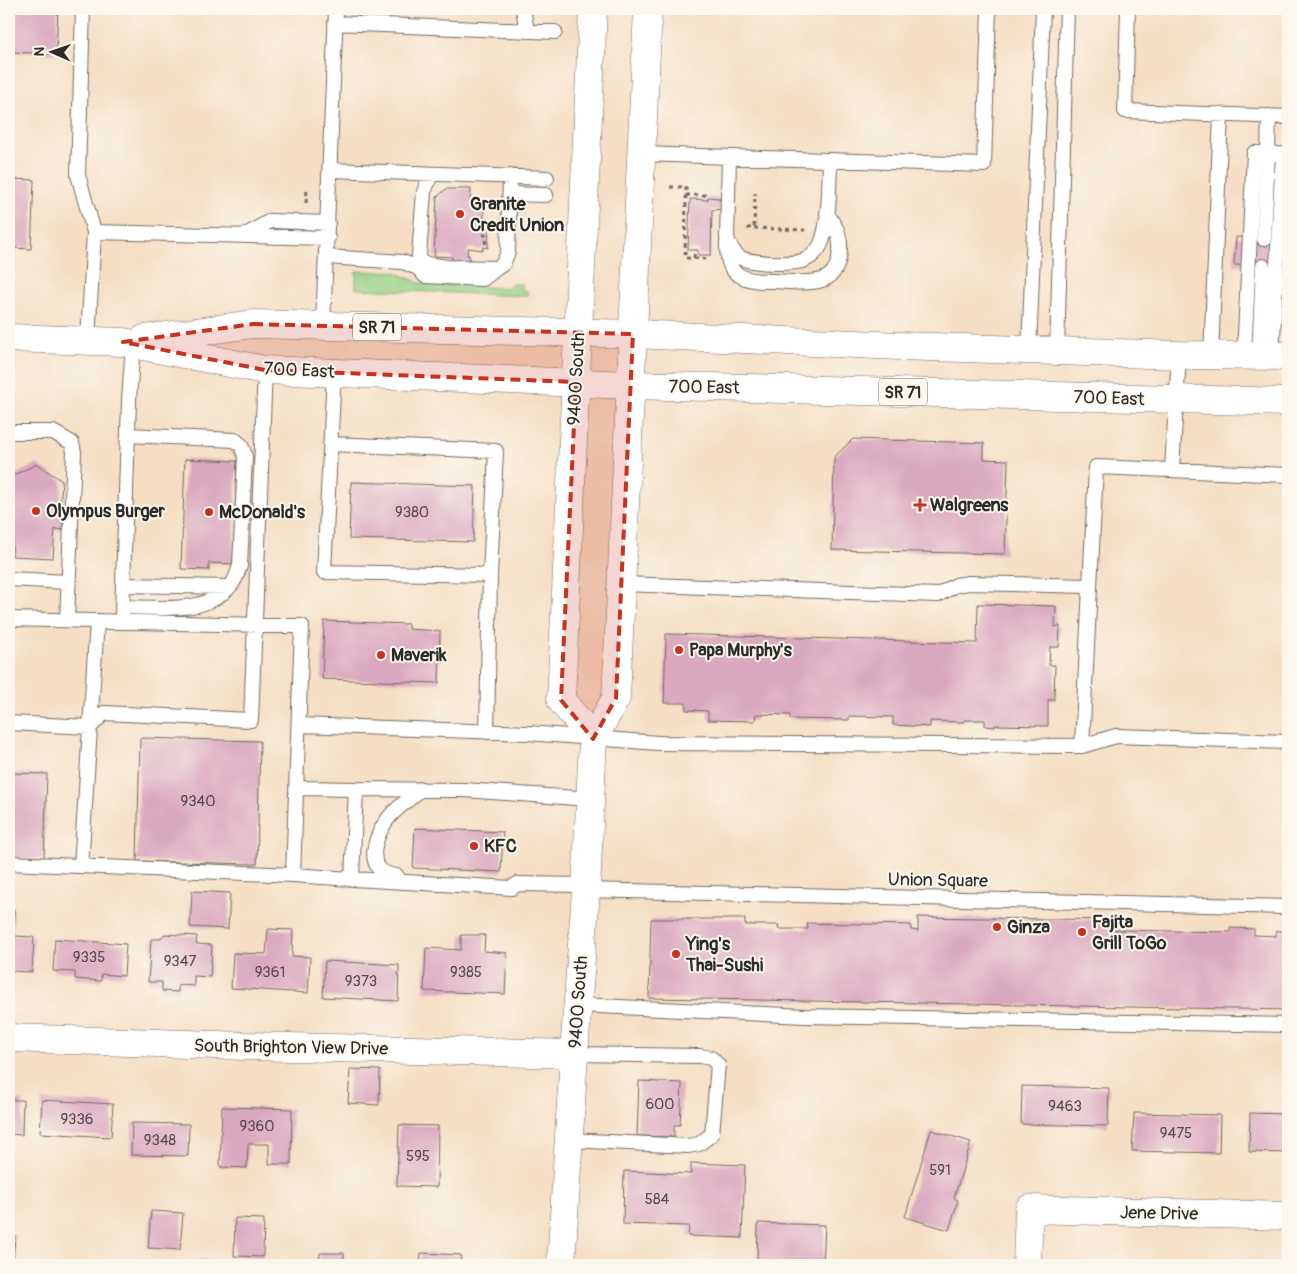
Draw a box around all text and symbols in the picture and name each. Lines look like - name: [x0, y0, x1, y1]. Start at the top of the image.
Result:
- north arrow: [28, 28, 78, 78]
- text: N: [31, 47, 48, 57]
- place label: Granite Credit Union: [470, 193, 564, 237]
- marker: Granite Credit Union: [454, 208, 466, 220]
- road number: SR 71: [353, 314, 401, 341]
- street label: 9400 South: [563, 332, 590, 426]
- street label: 700 East: [263, 357, 336, 384]
- street label: 700 East: [668, 375, 740, 400]
- road number: SR 71: [879, 378, 927, 406]
- street label: 700 East: [1073, 386, 1146, 411]
- place label: Walgreens: [930, 494, 1009, 517]
- marker: Walgreens: [914, 499, 926, 511]
- place label: Olympus Burger: [46, 500, 165, 523]
- place label: McDonald's: [219, 501, 306, 524]
- house number: 9380: [395, 503, 429, 522]
- marker: Olympus Burger: [30, 505, 42, 517]
- marker: McDonald's: [203, 506, 215, 518]
- place label: Papa Murphy's: [689, 639, 793, 662]
- place label: Maverik: [391, 644, 447, 667]
- marker: Papa Murphy's: [673, 644, 685, 656]
- marker: Maverik: [375, 649, 387, 661]
- house number: 9340: [180, 792, 216, 811]
- place label: KFC: [484, 835, 517, 858]
- marker: KFC: [468, 840, 480, 852]
- street label: Union Square: [888, 868, 988, 893]
- place label: Fajita Grill ToGo: [1092, 911, 1167, 955]
- place label: Ginza: [1007, 916, 1051, 939]
- marker: Ginza: [991, 921, 1003, 933]
- marker: Fajita Grill ToGo: [1076, 926, 1088, 938]
- place label: Ying's Thai-Sushi: [685, 933, 763, 977]
- house number: 9335: [73, 948, 105, 967]
- marker: Ying's Thai-Sushi: [670, 948, 682, 960]
- house number: 9347: [164, 952, 196, 971]
- street label: 9400 South: [564, 955, 593, 1049]
- house number: 9361: [255, 963, 285, 982]
- house number: 9385: [450, 963, 482, 982]
- house number: 9373: [345, 972, 377, 991]
- street label: South Brighton View Drive: [194, 1034, 389, 1061]
- house number: 600: [645, 1095, 675, 1114]
- house number: 9463: [1048, 1097, 1082, 1116]
- house number: 9336: [60, 1110, 94, 1129]
- house number: 9360: [239, 1117, 275, 1136]
- house number: 9475: [1160, 1124, 1192, 1143]
- house number: 9348: [144, 1131, 177, 1150]
- house number: 595: [406, 1147, 430, 1166]
- house number: 591: [929, 1161, 951, 1180]
- house number: 584: [645, 1190, 669, 1209]
- street label: Jene Drive: [1120, 1201, 1199, 1226]

